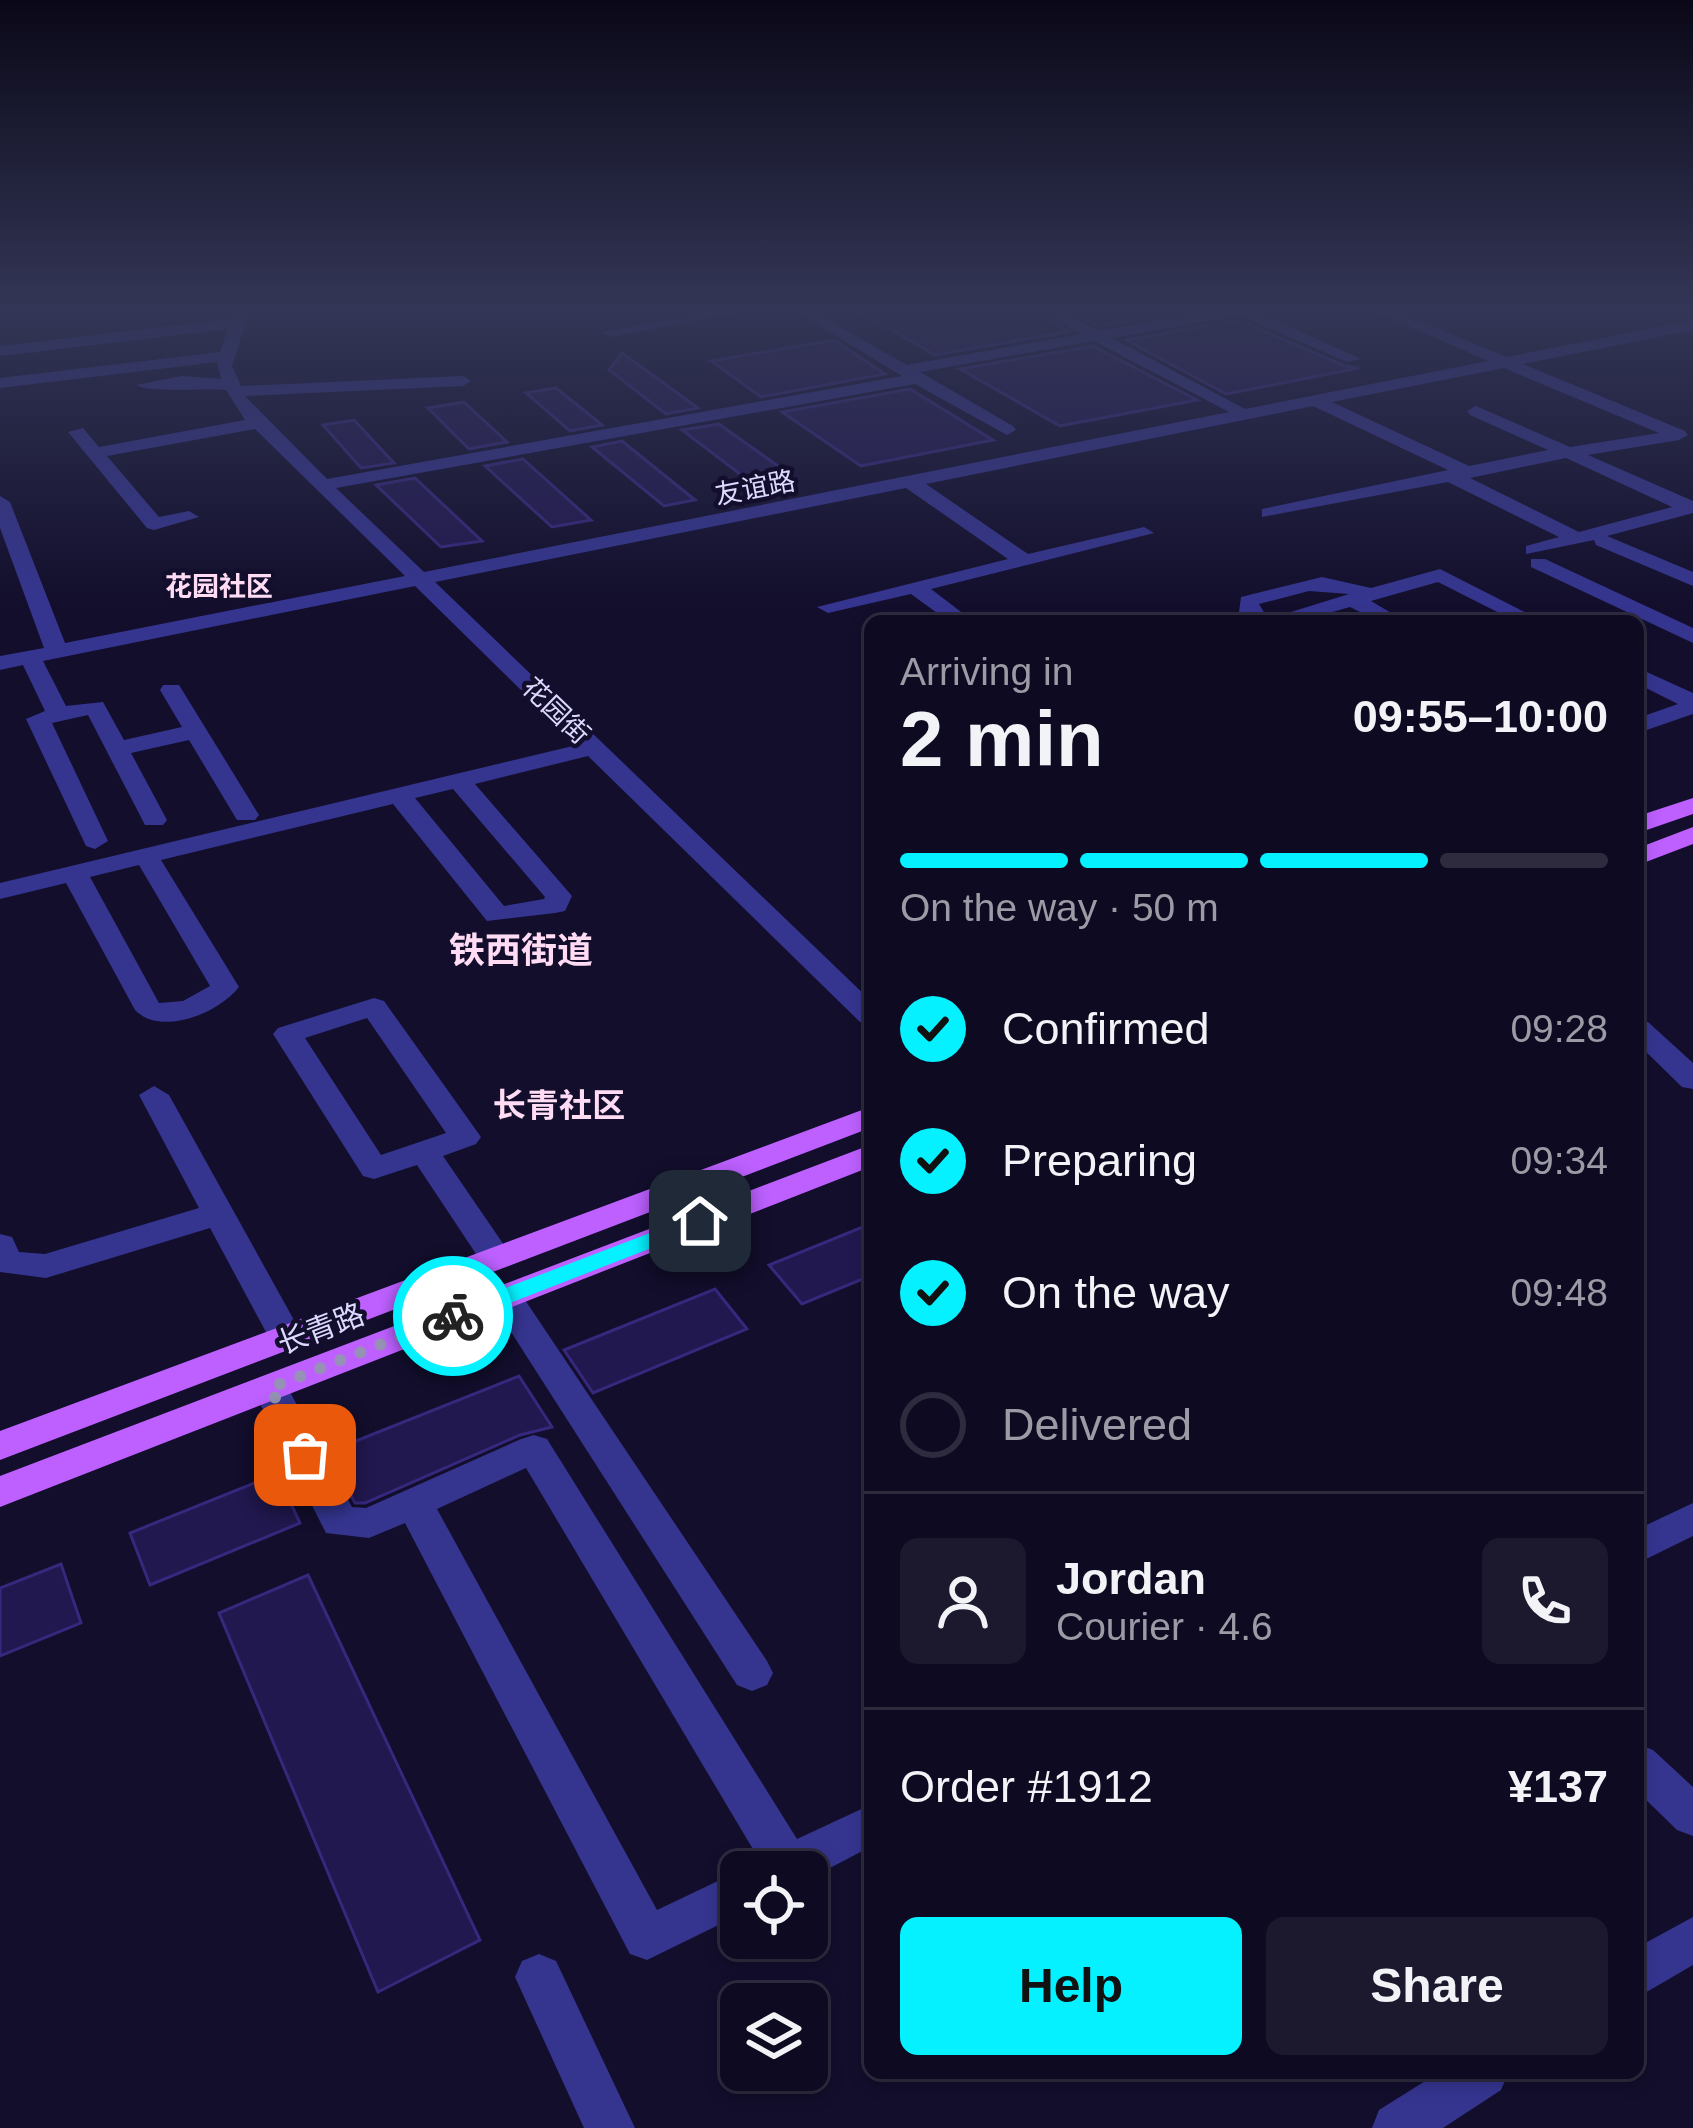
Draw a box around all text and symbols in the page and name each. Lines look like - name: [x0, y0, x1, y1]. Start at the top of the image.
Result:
- street label: 友谊路: [712, 466, 798, 510]
- district label: 花园社区: [165, 572, 273, 602]
- text: Arriving in: [900, 650, 1073, 693]
- street label: 花园街: [516, 672, 596, 750]
- text: 09:55–10:00: [1353, 691, 1608, 742]
- text: 2 min: [900, 695, 1104, 783]
- text: On the way · 50 m: [900, 886, 1219, 929]
- district label: 铁西街道: [449, 930, 593, 971]
- icon: check: [900, 996, 966, 1062]
- text: Confirmed: [1002, 1003, 1210, 1054]
- text: 09:28: [1510, 1007, 1608, 1050]
- district label: 长青社区: [493, 1087, 625, 1124]
- icon: check: [900, 1128, 966, 1194]
- text: Preparing: [1002, 1135, 1197, 1186]
- text: 09:34: [1510, 1139, 1608, 1182]
- pin: [649, 1170, 751, 1272]
- icon: home: [667, 1188, 733, 1254]
- courier: [393, 1256, 513, 1376]
- icon: check: [900, 1260, 966, 1326]
- text: On the way: [1002, 1267, 1230, 1318]
- text: 09:48: [1510, 1271, 1608, 1314]
- icon: bike: [420, 1283, 486, 1349]
- street label: 长青路: [273, 1297, 369, 1360]
- text: Delivered: [1002, 1399, 1192, 1450]
- pin: [254, 1404, 356, 1506]
- icon: bag: [272, 1422, 338, 1488]
- button: person: [900, 1538, 1026, 1664]
- button: phone: [1482, 1538, 1608, 1664]
- text: Jordan: [1056, 1553, 1206, 1604]
- text: Courier · 4.6: [1056, 1605, 1273, 1648]
- text: Order #1912: [900, 1761, 1153, 1812]
- text: ¥137: [1508, 1761, 1608, 1812]
- map controls: [720, 1851, 828, 2091]
- button: locate: [720, 1851, 828, 1959]
- button: Help: [900, 1917, 1242, 2055]
- button: Share: [1266, 1917, 1608, 2055]
- button: layers: [720, 1983, 828, 2091]

